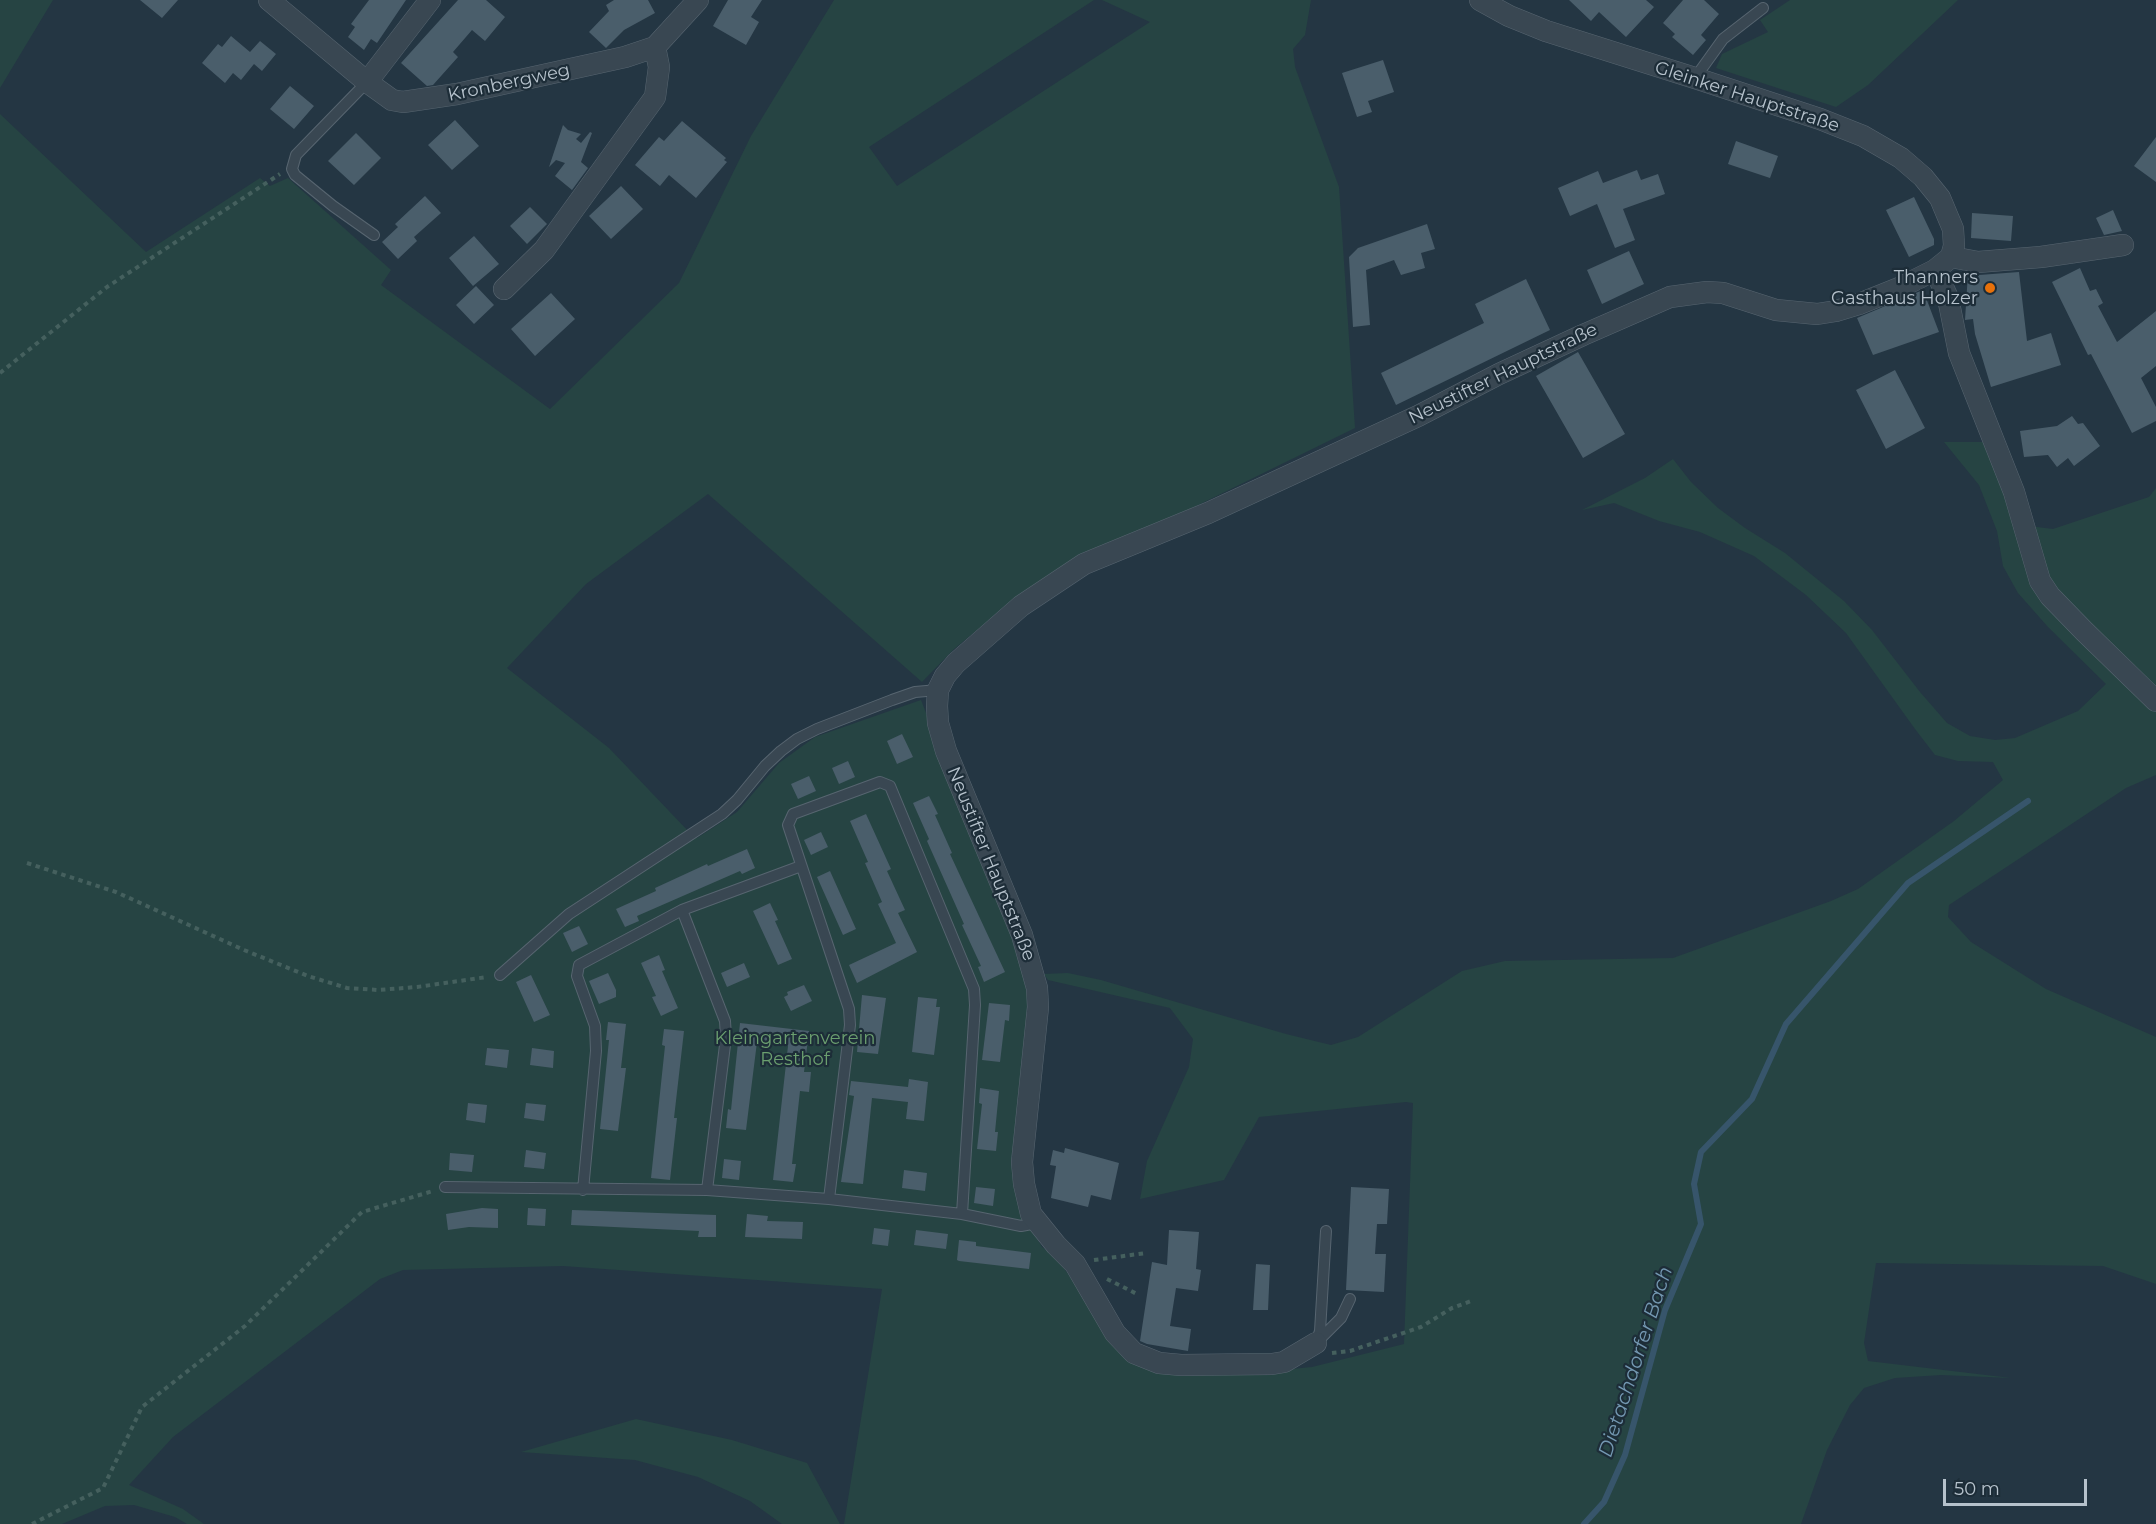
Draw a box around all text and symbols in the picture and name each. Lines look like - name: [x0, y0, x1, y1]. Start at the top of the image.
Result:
- street label: Gleinker Hauptstraße: [1652, 57, 1842, 137]
- street label: Kronbergweg: [446, 60, 572, 106]
- place label: Thanners Gasthaus Holzer: [1831, 267, 1978, 310]
- marker: Thanners Gasthaus Holzer: [1983, 281, 1997, 295]
- street label: Neustifter Hauptstraße: [1405, 319, 1601, 429]
- street label: Neustifter Hauptstraße: [942, 764, 1040, 964]
- park label: Kleingartenverein Resthof: [714, 1028, 876, 1070]
- water label: Dietachdorfer Bach: [1594, 1264, 1678, 1460]
- scale bar: [1946, 1467, 2090, 1505]
- text: 50 m: [1954, 1478, 2000, 1500]

